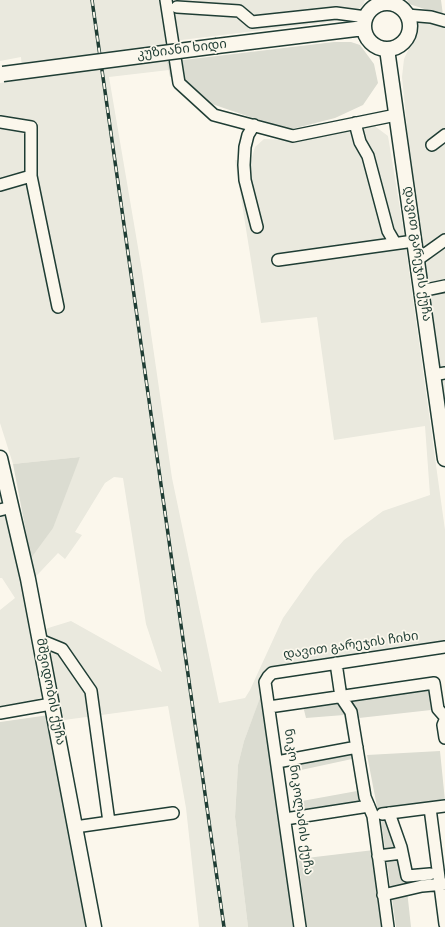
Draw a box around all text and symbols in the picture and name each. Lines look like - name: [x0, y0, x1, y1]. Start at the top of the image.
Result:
- street label: კუზიანი ხიდი: [136, 38, 228, 64]
- street label: დავით გარეჯის ქუჩა: [399, 185, 433, 323]
- street label: დავით გარეჯის ჩიხი: [282, 630, 420, 664]
- street label: მშვიდობის ქუჩა: [31, 637, 67, 747]
- street label: ნიკო ნიკოლაძის ქუჩა: [279, 728, 315, 876]

